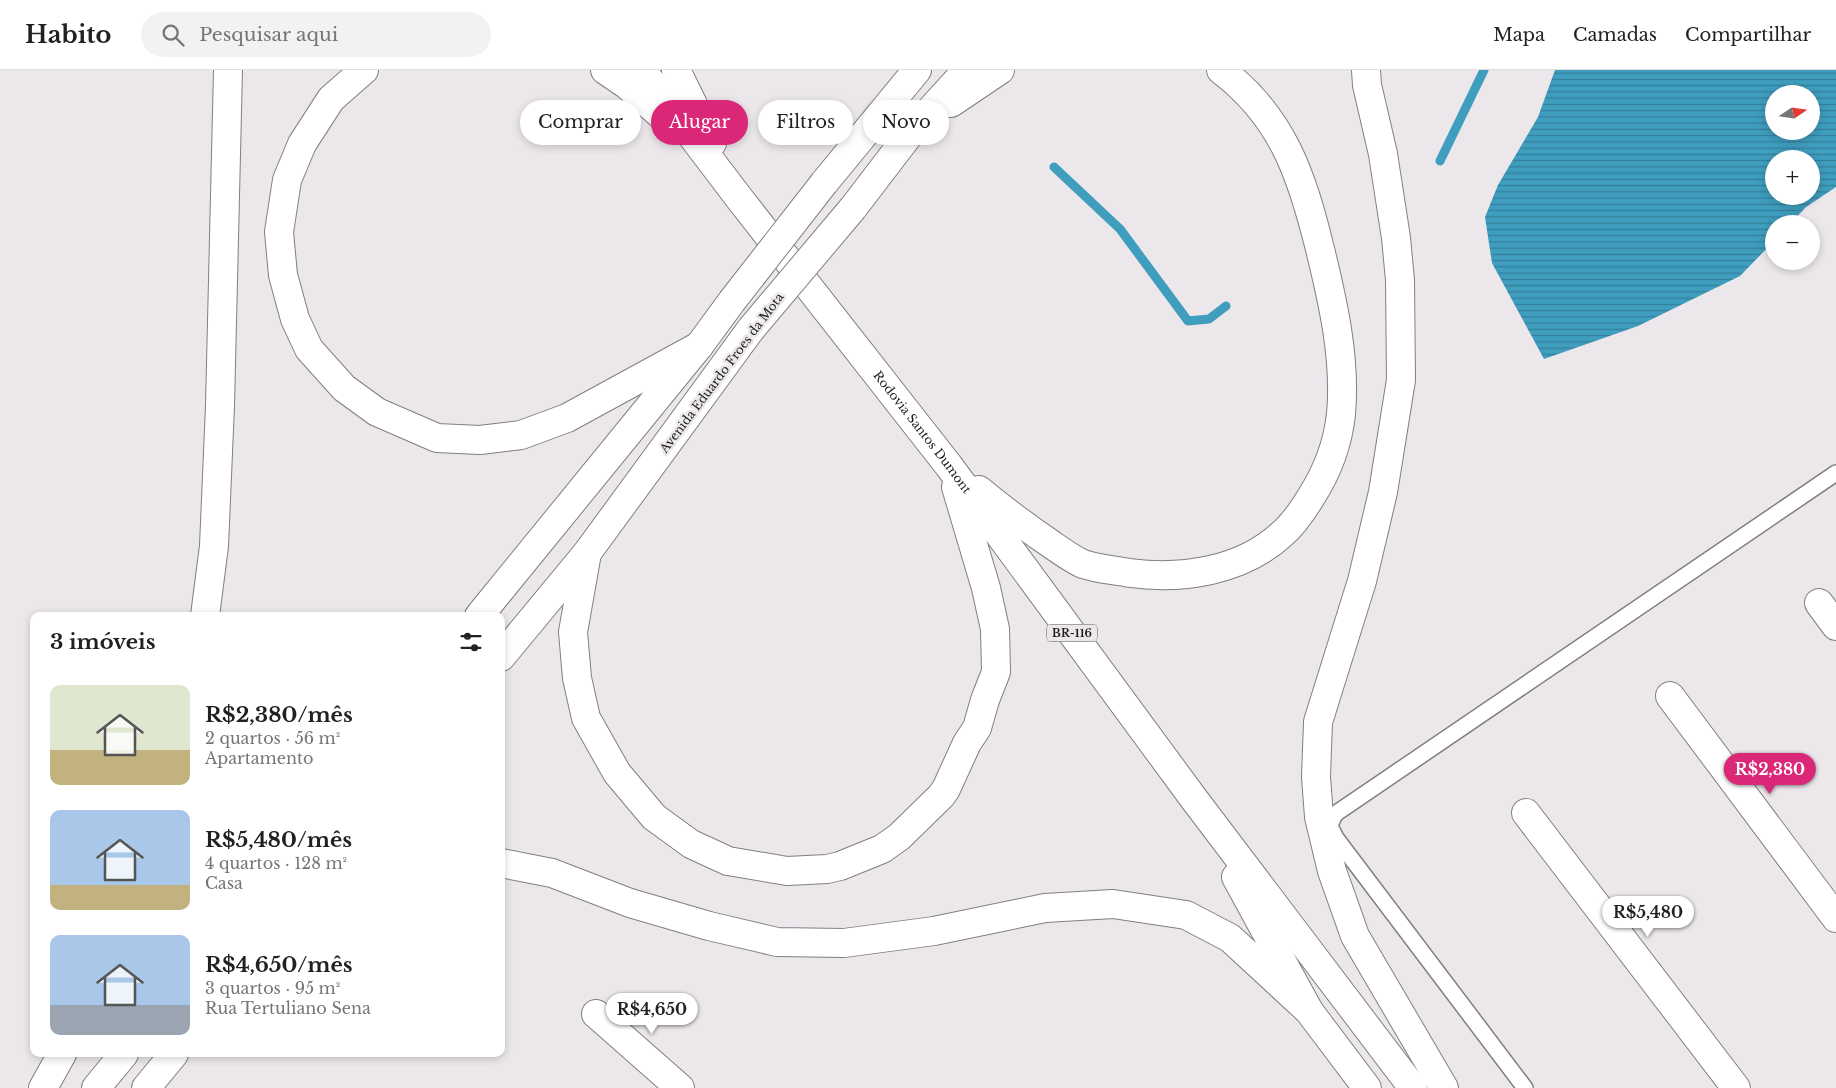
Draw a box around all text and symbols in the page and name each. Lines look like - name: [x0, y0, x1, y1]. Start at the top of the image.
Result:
- search box: [141, 12, 491, 57]
- text: Habito: [25, 20, 111, 49]
- icon: search: [159, 21, 187, 49]
- text: Pesquisar aqui: [199, 23, 338, 46]
- text: Mapa: [1493, 24, 1545, 46]
- text: Camadas: [1573, 24, 1657, 46]
- text: Compartilhar: [1685, 24, 1811, 46]
- north arrow: [1765, 85, 1820, 140]
- map controls: [1765, 85, 1820, 270]
- chip: Comprar: [520, 100, 641, 145]
- chip: Alugar: [651, 100, 748, 145]
- chip: Filtros: [758, 100, 853, 145]
- chip: Novo: [863, 100, 949, 145]
- button: +: [1765, 150, 1820, 205]
- button: −: [1765, 215, 1820, 270]
- street label: Avenida Eduardo Froes da Mota: [656, 289, 787, 456]
- street label: Rodovia Santos Dumont: [870, 368, 975, 496]
- road number: BR-116: [1047, 624, 1097, 642]
- icon: filters: [457, 628, 485, 656]
- text: 3 imóveis: [50, 629, 155, 655]
- text: R$2,380/mês: [205, 702, 353, 728]
- icon: home: [90, 705, 150, 765]
- text: 2 quartos · 56 m²: [205, 728, 340, 748]
- text: Apartamento: [205, 748, 314, 768]
- pin: R$2,380: [1724, 752, 1816, 795]
- text: R$2,380: [1735, 759, 1805, 779]
- text: R$5,480/mês: [205, 827, 352, 853]
- icon: home: [90, 830, 150, 890]
- text: 4 quartos · 128 m²: [205, 853, 347, 873]
- text: Casa: [205, 873, 243, 893]
- pin: R$5,480: [1602, 896, 1694, 938]
- text: R$5,480: [1613, 902, 1683, 922]
- text: R$4,650/mês: [205, 952, 353, 978]
- icon: home: [90, 955, 150, 1015]
- text: 3 quartos · 95 m²: [205, 978, 340, 998]
- pin: R$4,650: [606, 992, 698, 1035]
- text: Rua Tertuliano Sena: [205, 998, 371, 1018]
- text: R$4,650: [617, 999, 687, 1019]

